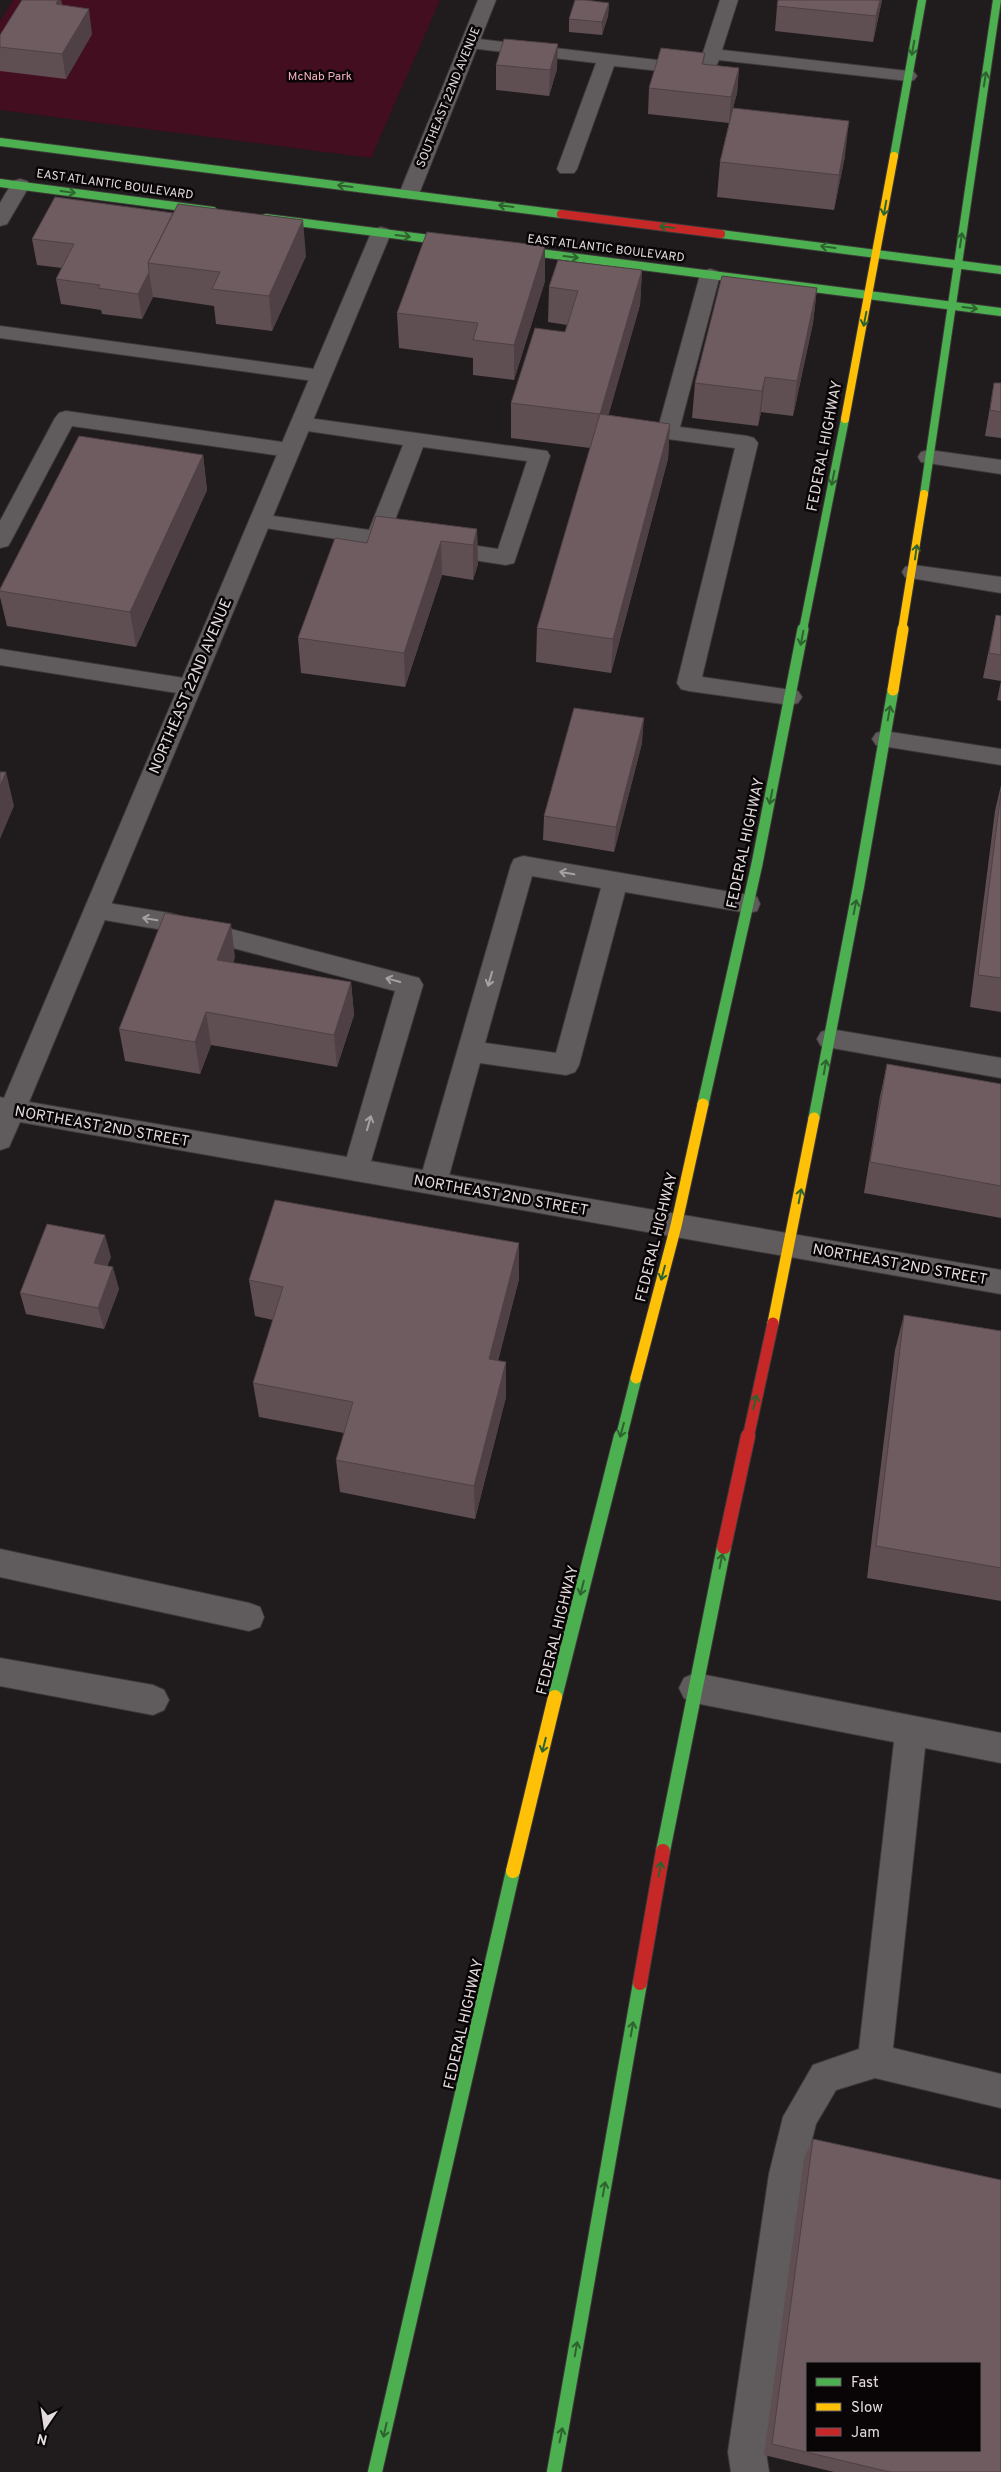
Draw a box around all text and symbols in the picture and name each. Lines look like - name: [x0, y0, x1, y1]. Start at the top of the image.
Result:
- street label: SOUTHEAST 22ND AVENUE: [413, 25, 485, 170]
- one-way arrow: [908, 40, 918, 56]
- park label: McNab Park: [288, 69, 352, 85]
- one-way arrow: [981, 72, 991, 88]
- street label: EAST ATLANTIC BOULEVARD: [35, 166, 194, 204]
- one-way arrow: [337, 181, 353, 191]
- one-way arrow: [60, 187, 76, 197]
- one-way arrow: [879, 200, 889, 216]
- one-way arrow: [498, 201, 514, 211]
- one-way arrow: [660, 222, 676, 232]
- one-way arrow: [394, 231, 410, 241]
- street label: EAST ATLANTIC BOULEVARD: [526, 231, 685, 267]
- one-way arrow: [956, 232, 966, 248]
- one-way arrow: [821, 242, 837, 252]
- one-way arrow: [563, 252, 579, 262]
- one-way arrow: [961, 303, 977, 313]
- one-way arrow: [859, 310, 869, 326]
- street label: FEDERAL HIGHWAY: [803, 379, 848, 513]
- one-way arrow: [828, 470, 838, 486]
- one-way arrow: [911, 545, 921, 561]
- street label: NORTHEAST 22ND AVENUE: [146, 596, 237, 777]
- one-way arrow: [797, 629, 806, 645]
- one-way arrow: [884, 705, 894, 721]
- street label: FEDERAL HIGHWAY: [723, 776, 770, 910]
- one-way arrow: [765, 789, 775, 805]
- one-way arrow: [559, 867, 575, 877]
- one-way arrow: [851, 900, 860, 916]
- one-way arrow: [143, 913, 159, 923]
- one-way arrow: [485, 970, 495, 986]
- one-way arrow: [385, 975, 401, 985]
- one-way arrow: [820, 1059, 830, 1075]
- street label: NORTHEAST 2ND STREET: [13, 1103, 191, 1152]
- one-way arrow: [365, 1116, 375, 1132]
- street label: FEDERAL HIGHWAY: [632, 1170, 683, 1304]
- street label: NORTHEAST 2ND STREET: [412, 1172, 590, 1221]
- one-way arrow: [795, 1189, 805, 1205]
- street label: NORTHEAST 2ND STREET: [811, 1241, 989, 1290]
- one-way arrow: [658, 1264, 667, 1280]
- one-way arrow: [751, 1395, 760, 1411]
- one-way arrow: [617, 1421, 626, 1437]
- one-way arrow: [717, 1554, 726, 1570]
- street label: FEDERAL HIGHWAY: [533, 1563, 584, 1697]
- one-way arrow: [577, 1579, 587, 1595]
- one-way arrow: [539, 1737, 548, 1753]
- one-way arrow: [656, 1862, 666, 1878]
- street label: FEDERAL HIGHWAY: [440, 1957, 489, 2091]
- one-way arrow: [628, 2022, 638, 2038]
- one-way arrow: [600, 2182, 610, 2198]
- one-way arrow: [572, 2342, 582, 2358]
- legend: [806, 2362, 981, 2452]
- text: Fast: [851, 2374, 879, 2393]
- text: Slow: [851, 2399, 883, 2418]
- north arrow: [20, 2402, 70, 2452]
- one-way arrow: [380, 2421, 389, 2437]
- text: Jam: [851, 2424, 880, 2443]
- one-way arrow: [556, 2427, 566, 2443]
- text: N: [36, 2429, 49, 2448]

